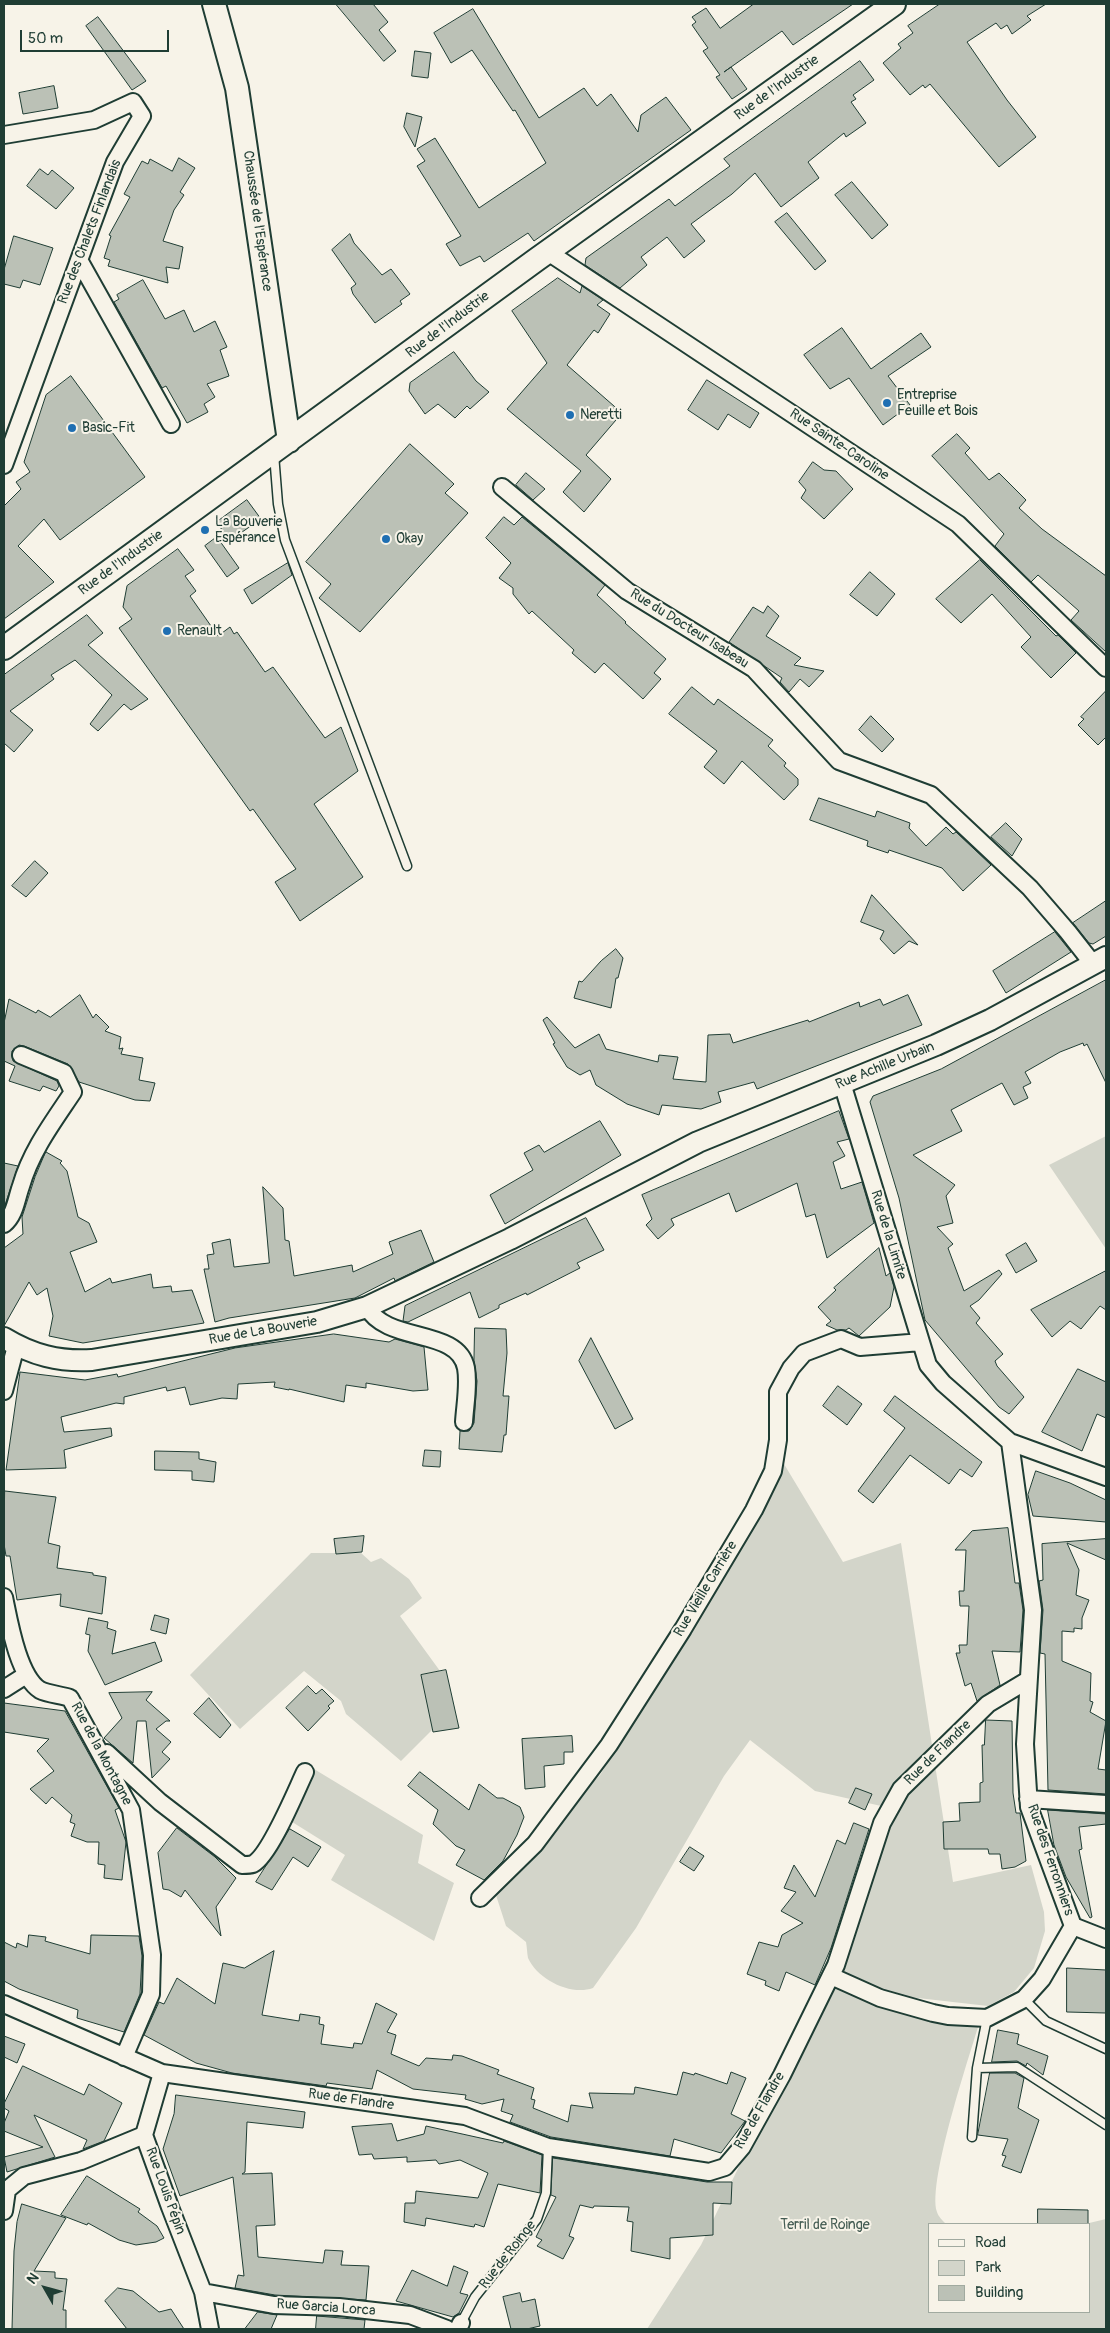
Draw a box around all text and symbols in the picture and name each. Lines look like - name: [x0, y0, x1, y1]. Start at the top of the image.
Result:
- scale bar: [22, 20, 171, 52]
- text: 50 m: [28, 29, 63, 48]
- street label: Rue de l'Industrie: [732, 52, 822, 124]
- street label: Chaussée de l'Espérance: [239, 150, 275, 292]
- street label: Rue des Chalets Finlandais: [55, 157, 125, 307]
- street label: Rue de l'Industrie: [403, 288, 493, 362]
- place label: Entreprise Feuille et Bois: [897, 387, 978, 420]
- marker: Entreprise Feuille et Bois: [881, 397, 893, 409]
- street label: Rue Sainte-Caroline: [786, 406, 892, 484]
- place label: Neretti: [580, 407, 622, 423]
- marker: Neretti: [564, 409, 576, 421]
- place label: Basic-Fit: [82, 420, 135, 436]
- marker: Basic-Fit: [66, 422, 78, 434]
- place label: La Bouverie Espérance: [215, 514, 283, 546]
- marker: La Bouverie Espérance: [199, 524, 211, 536]
- street label: Rue de l'Industrie: [76, 527, 166, 599]
- place label: Okay: [396, 531, 423, 547]
- marker: Okay: [380, 533, 392, 545]
- street label: Rue du Docteur Isabeau: [627, 586, 751, 672]
- place label: Renault: [177, 623, 222, 639]
- marker: Renault: [161, 625, 173, 637]
- street label: Rue Achille Urbain: [833, 1039, 937, 1093]
- street label: Rue de la Limite: [866, 1188, 910, 1282]
- street label: Rue de La Bouverie: [208, 1313, 318, 1349]
- street label: Rue Vieille Carrière: [671, 1538, 741, 1640]
- street label: Rue de la Montagne: [67, 1700, 135, 1808]
- street label: Rue de Flandre: [901, 1717, 975, 1789]
- street label: Rue des Ferronniers: [1023, 1802, 1077, 1918]
- street label: Rue de Flandre: [731, 2069, 789, 2153]
- street label: Rue de Flandre: [307, 2086, 395, 2114]
- street label: Rue Louis Pépin: [141, 2145, 189, 2237]
- park label: Terril de Roinge: [780, 2217, 870, 2233]
- street label: Rue de Roinge: [476, 2218, 540, 2292]
- legend: [928, 2223, 1090, 2313]
- text: Road: [975, 2233, 1006, 2252]
- text: Park: [975, 2258, 1001, 2277]
- north arrow: [20, 2263, 70, 2313]
- text: N: [23, 2269, 42, 2287]
- text: Building: [975, 2283, 1023, 2302]
- street label: Rue Garcia Lorca: [276, 2296, 376, 2320]

